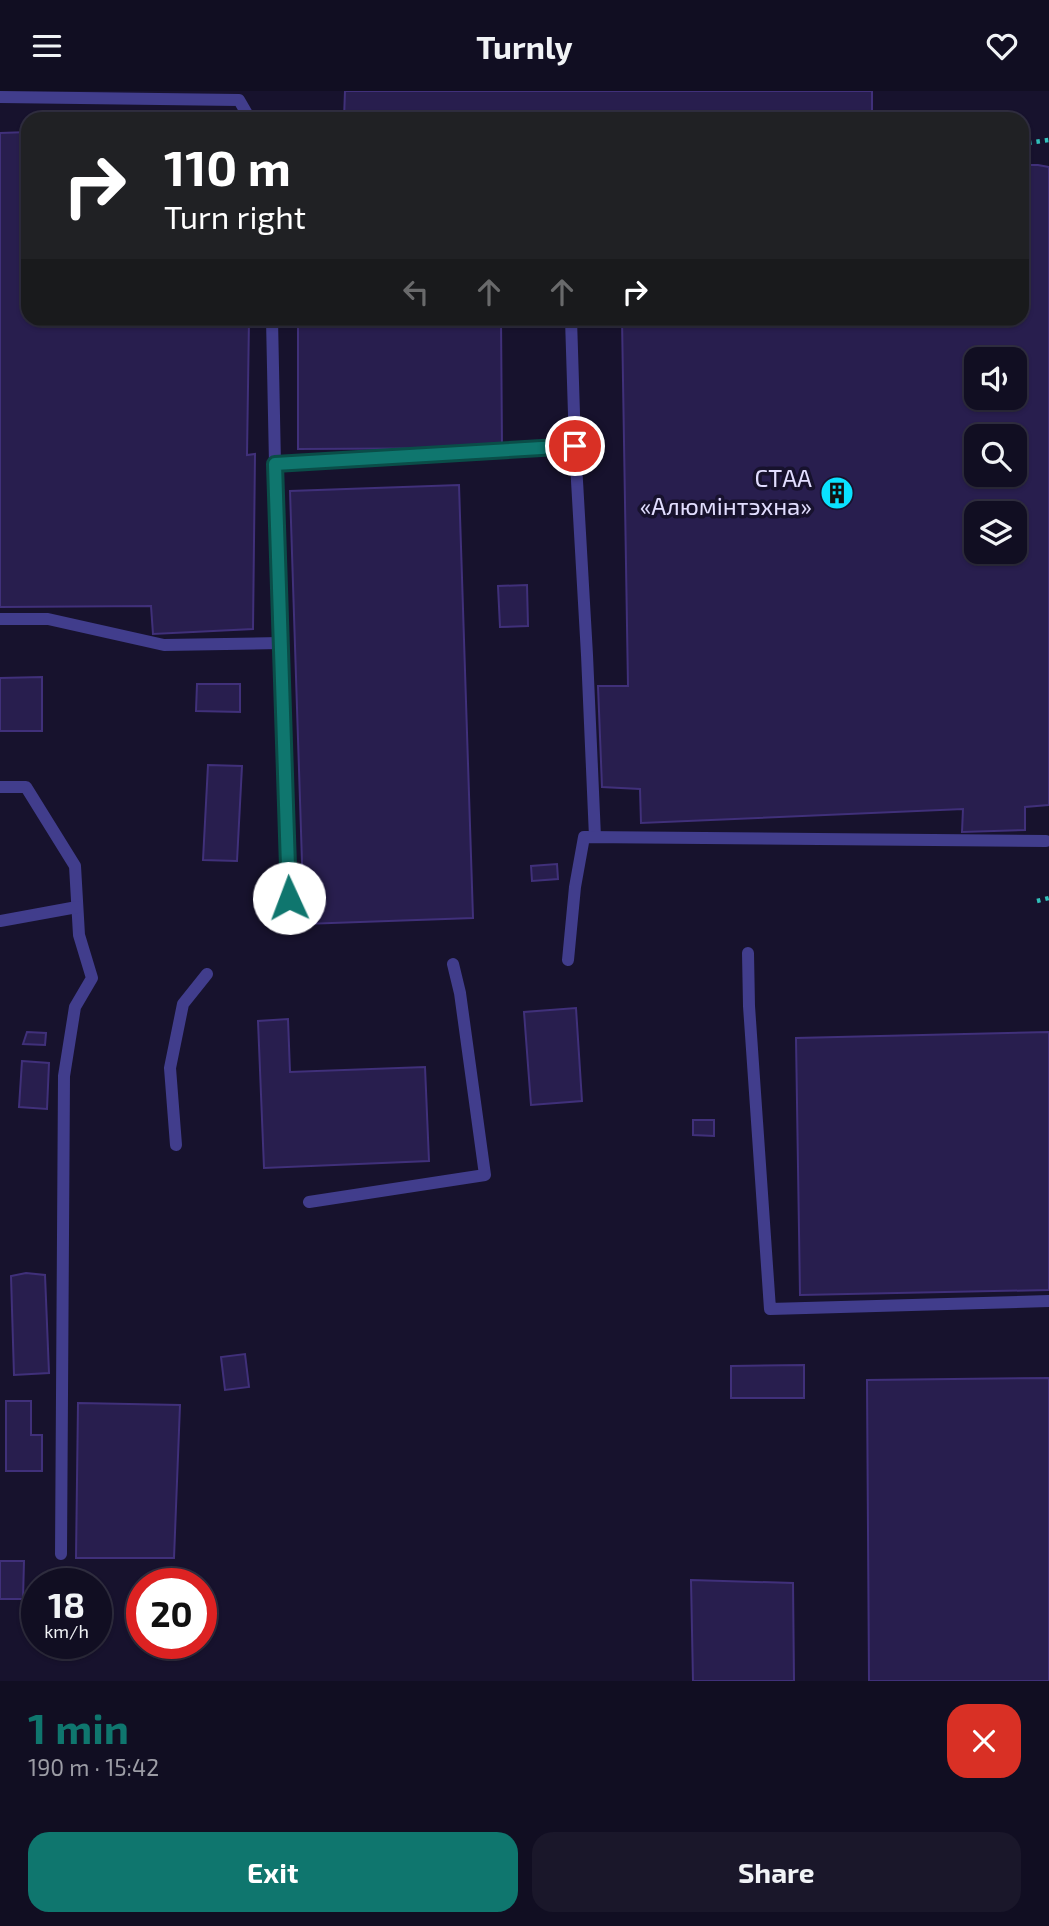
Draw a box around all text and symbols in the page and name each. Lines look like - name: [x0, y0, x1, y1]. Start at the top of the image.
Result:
- icon: menu: [28, 27, 66, 65]
- text: Turnly: [476, 27, 573, 65]
- icon: heart: [983, 27, 1021, 65]
- text: 110 m: [164, 137, 291, 196]
- icon: right: [49, 140, 140, 231]
- text: Turn right: [164, 197, 306, 235]
- icon: left: [397, 273, 435, 311]
- icon: ahead: [470, 273, 508, 311]
- icon: ahead: [543, 273, 581, 311]
- icon: right: [616, 273, 654, 311]
- map controls: [964, 347, 1027, 564]
- button: sound: [964, 347, 1027, 410]
- pin: [545, 416, 605, 476]
- button: search: [964, 424, 1027, 487]
- icon: arrive: [556, 427, 594, 465]
- place label: СТАА «Алюмінтэхна»: [640, 463, 812, 520]
- building icon: СТАА «Алюмінтэхна»: [818, 474, 856, 512]
- button: layers: [964, 501, 1027, 564]
- position arrow: [252, 861, 326, 935]
- speed limit sign: 20: [126, 1568, 217, 1659]
- text: 18: [48, 1583, 85, 1625]
- text: km/h: [44, 1620, 89, 1642]
- text: 1 min: [28, 1702, 129, 1752]
- button: close: [947, 1704, 1021, 1778]
- text: 190 m · 15:42: [28, 1753, 159, 1781]
- button: Exit: [28, 1832, 518, 1912]
- button: Share: [532, 1832, 1021, 1912]

